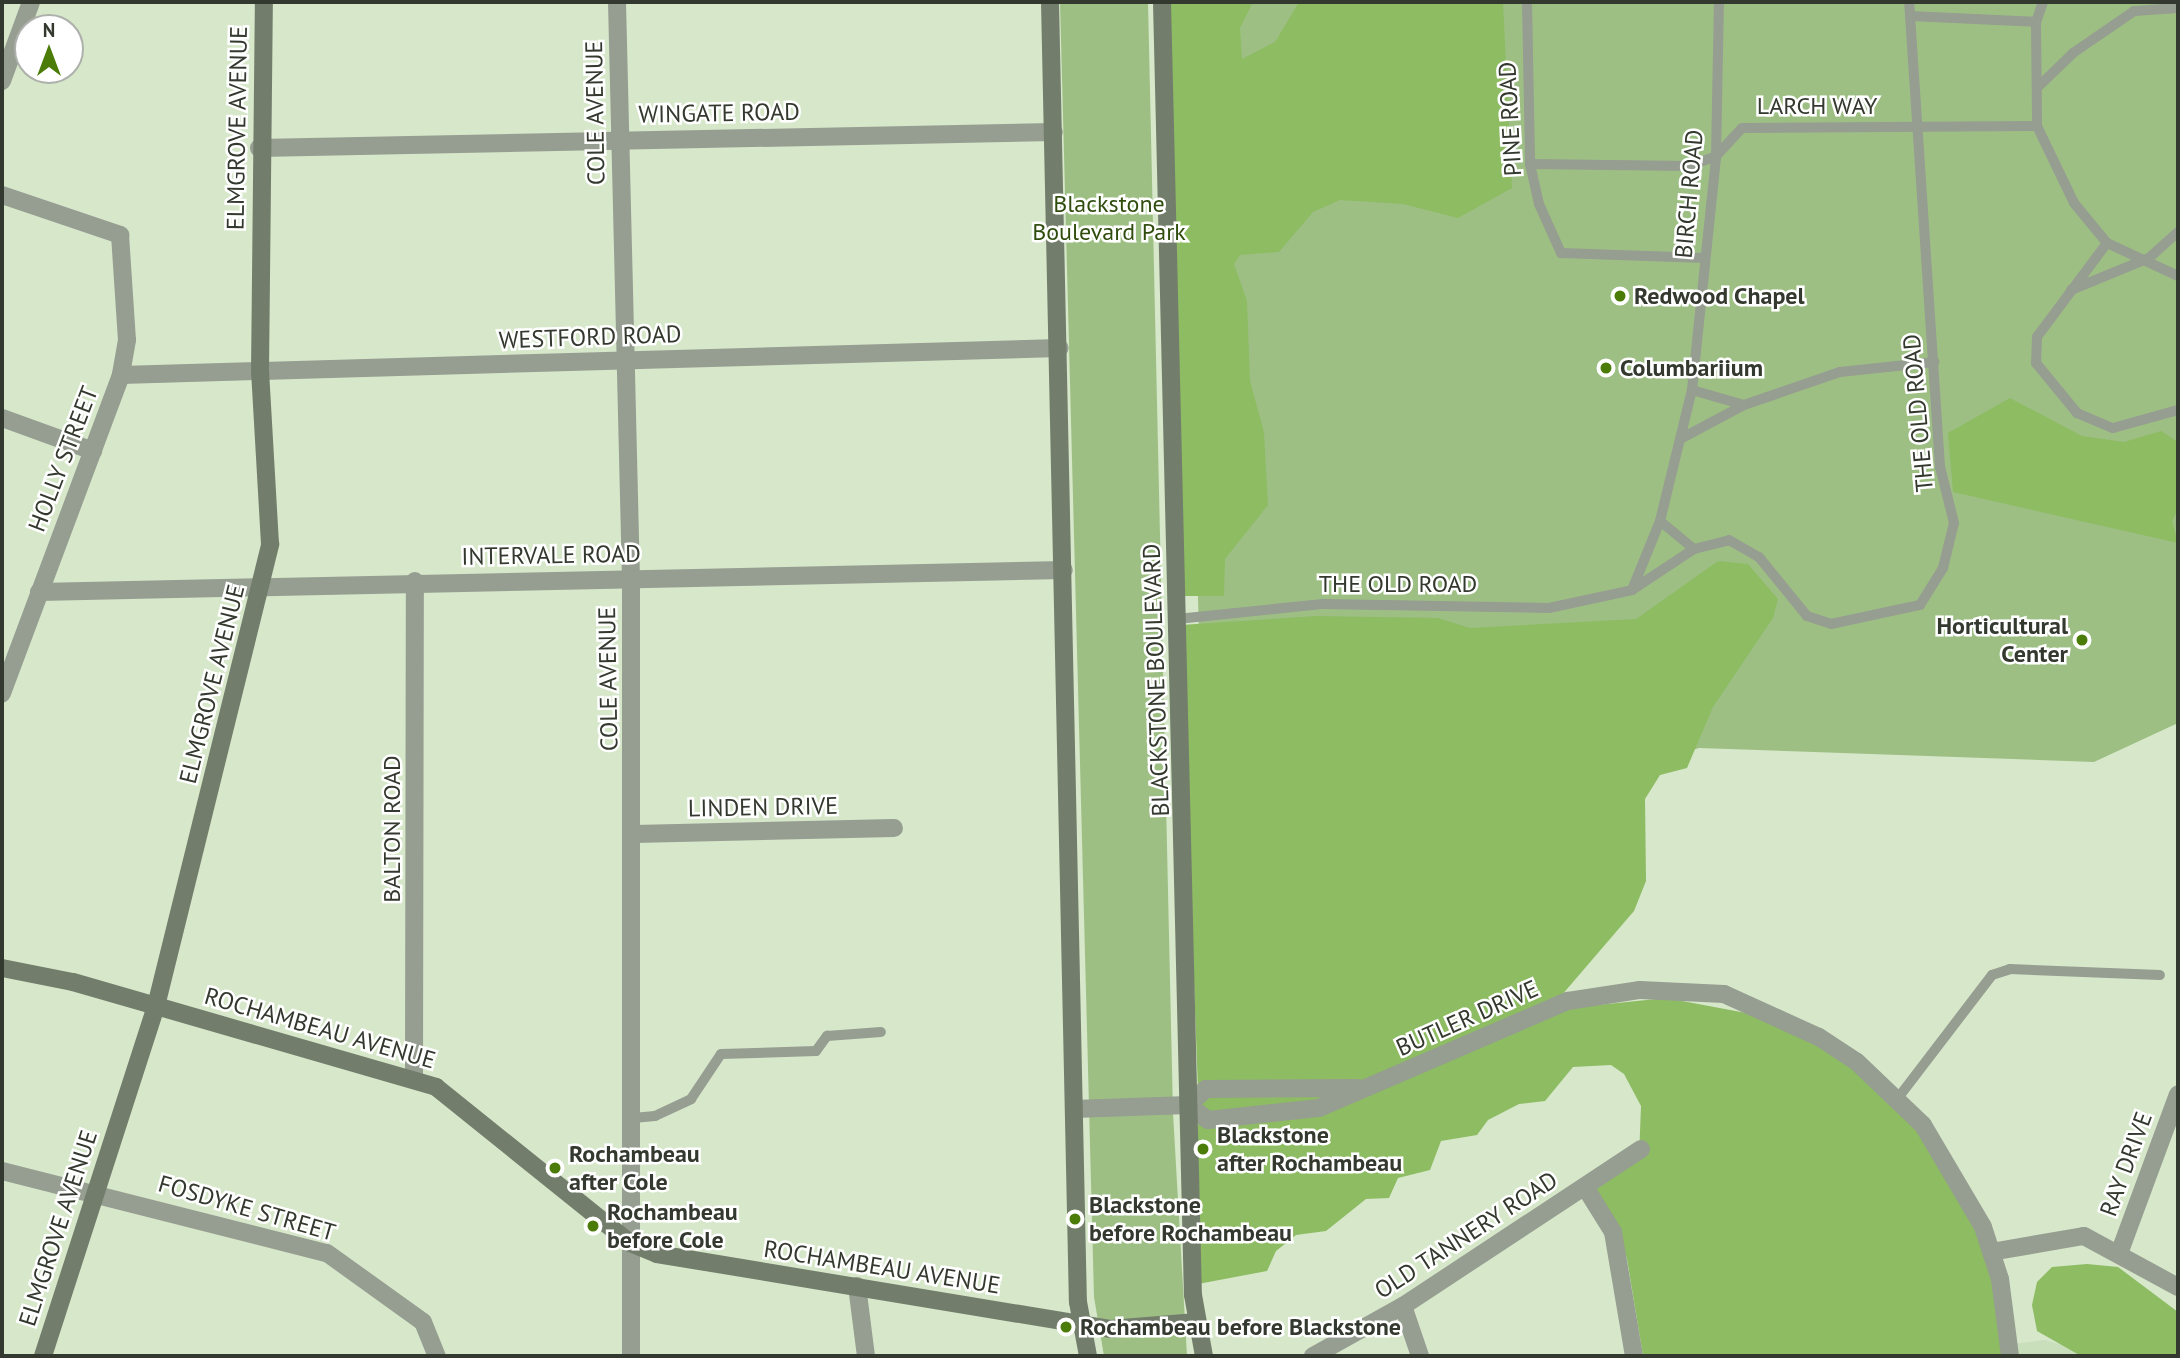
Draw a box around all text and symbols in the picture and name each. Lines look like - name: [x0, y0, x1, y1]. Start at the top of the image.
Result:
- north arrow: [14, 14, 84, 84]
- text: N: [43, 18, 55, 42]
- street label: ELMGROVE AVENUE: [221, 25, 253, 231]
- street label: COLE AVENUE: [579, 40, 611, 186]
- street label: PINE ROAD: [1493, 61, 1527, 177]
- street label: LARCH WAY: [1756, 92, 1878, 120]
- street label: WINGATE ROAD: [638, 97, 800, 129]
- street label: BIRCH ROAD: [1669, 128, 1709, 260]
- park label: Blackstone Boulevard Park: [1032, 190, 1186, 246]
- place label: Redwood Chapel: [1634, 282, 1805, 310]
- marker: Redwood Chapel: [1612, 288, 1628, 304]
- street label: WESTFORD ROAD: [498, 319, 682, 355]
- street label: THE OLD ROAD: [1897, 333, 1939, 493]
- place label: Columbariium: [1620, 354, 1763, 382]
- marker: Columbariium: [1598, 360, 1614, 376]
- street label: HOLLY STREET: [22, 382, 104, 536]
- street label: INTERVALE ROAD: [461, 539, 641, 571]
- street label: BLACKSTONE BOULEVARD: [1137, 543, 1175, 817]
- street label: THE OLD ROAD: [1319, 570, 1477, 598]
- street label: ELMGROVE AVENUE: [173, 581, 251, 787]
- street label: COLE AVENUE: [592, 606, 624, 752]
- place label: Horticultural Center: [1936, 612, 2068, 668]
- marker: Horticultural Center: [2074, 632, 2090, 648]
- street label: BALTON ROAD: [378, 755, 406, 903]
- street label: LINDEN DRIVE: [688, 791, 838, 823]
- street label: BUTLER DRIVE: [1392, 974, 1542, 1062]
- street label: ROCHAMBEAU AVENUE: [201, 981, 439, 1075]
- street label: RAY DRIVE: [2094, 1108, 2158, 1220]
- place label: Blackstone after Rochambeau: [1217, 1121, 1402, 1177]
- street label: ELMGROVE AVENUE: [13, 1126, 103, 1330]
- place label: Rochambeau after Cole: [569, 1140, 700, 1196]
- marker: Blackstone after Rochambeau: [1195, 1141, 1211, 1157]
- marker: Rochambeau after Cole: [547, 1160, 563, 1176]
- street label: OLD TANNERY ROAD: [1369, 1165, 1563, 1305]
- street label: FOSDYKE STREET: [155, 1169, 339, 1247]
- place label: Blackstone before Rochambeau: [1089, 1191, 1292, 1247]
- place label: Rochambeau before Cole: [607, 1198, 738, 1254]
- marker: Blackstone before Rochambeau: [1067, 1211, 1083, 1227]
- marker: Rochambeau before Cole: [585, 1218, 601, 1234]
- street label: ROCHAMBEAU AVENUE: [761, 1234, 1003, 1300]
- place label: Rochambeau before Blackstone: [1080, 1313, 1401, 1341]
- marker: Rochambeau before Blackstone: [1058, 1319, 1074, 1335]

